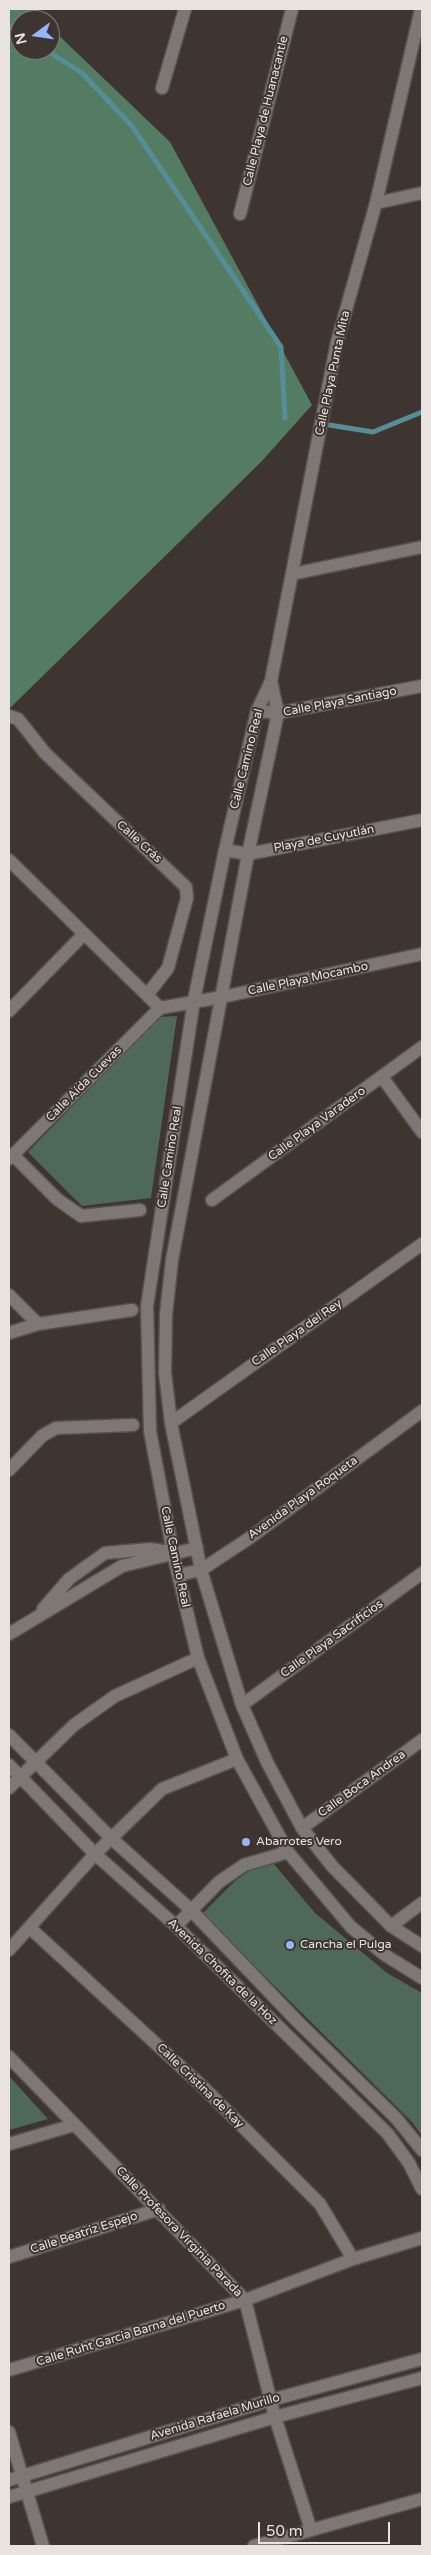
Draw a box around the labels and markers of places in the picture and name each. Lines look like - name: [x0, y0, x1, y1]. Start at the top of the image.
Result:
- place label: Abarrotes Vero: [256, 1835, 342, 1849]
- marker: Abarrotes Vero: [240, 1836, 252, 1848]
- place label: Cancha el Pulga: [300, 1938, 391, 1952]
- marker: Cancha el Pulga: [284, 1939, 296, 1951]

